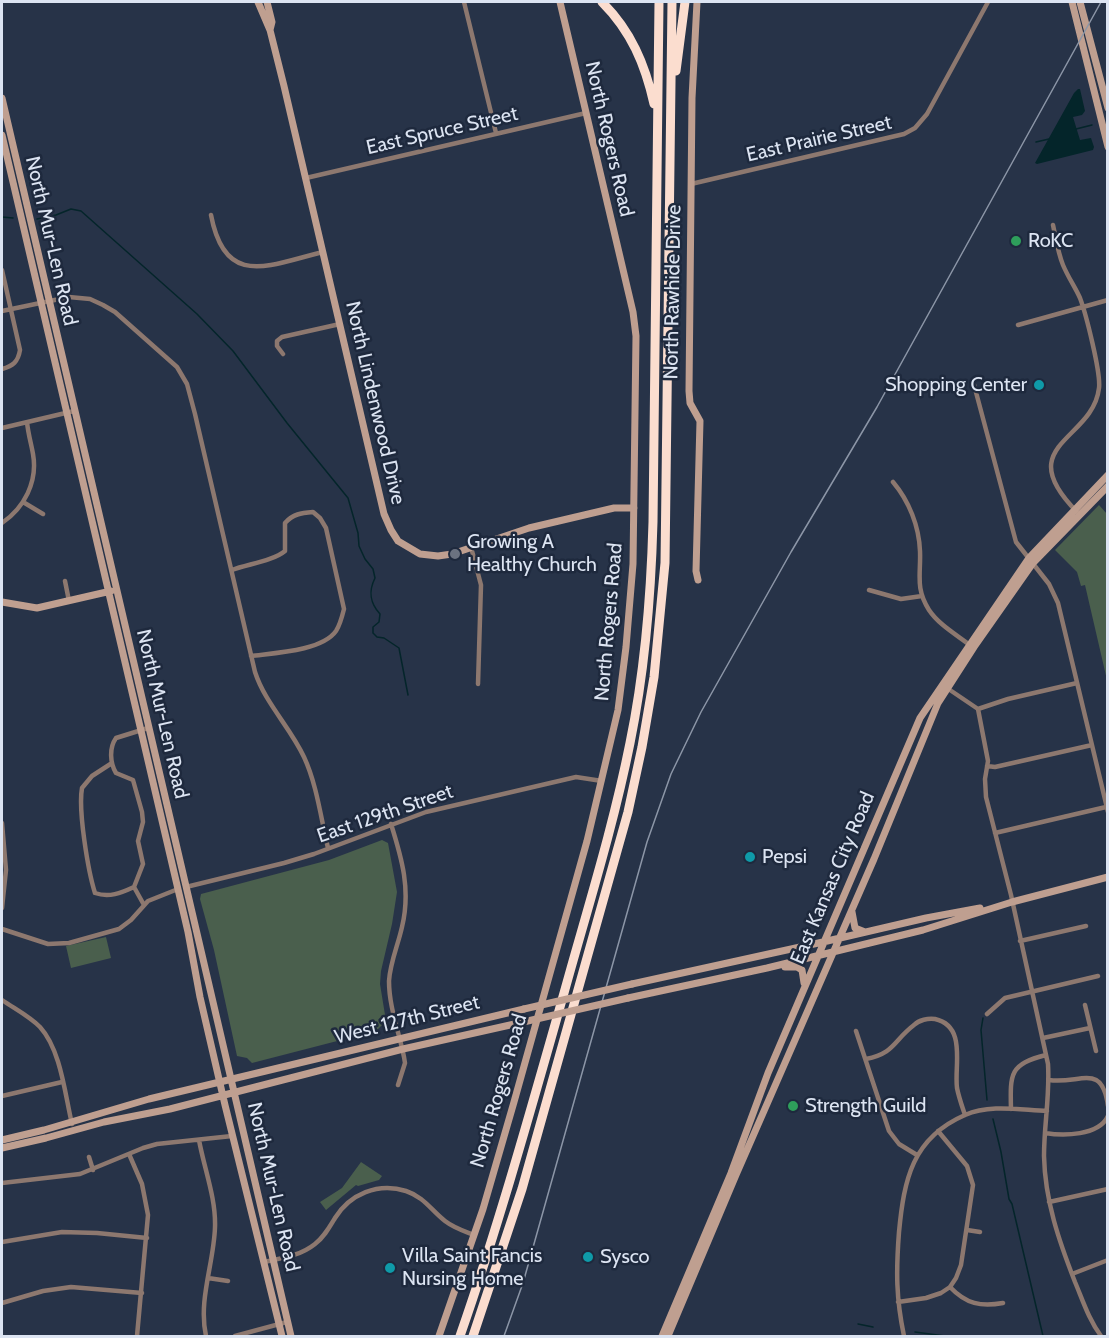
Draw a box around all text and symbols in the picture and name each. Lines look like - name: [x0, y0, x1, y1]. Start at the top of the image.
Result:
- street label: North Rogers Road: [579, 59, 639, 219]
- street label: East Spruce Street: [364, 102, 520, 160]
- street label: East Prairie Street: [744, 111, 894, 167]
- street label: North Mur-Len Road: [20, 154, 82, 328]
- street label: North Rawhide Drive: [659, 204, 687, 380]
- place label: RoKC: [1028, 229, 1073, 253]
- marker: RoKC: [1009, 234, 1023, 248]
- street label: North Lindenwood Drive: [340, 299, 410, 507]
- place label: Shopping Center: [885, 373, 1027, 397]
- marker: Shopping Center: [1032, 378, 1046, 392]
- place label: Growing A Healthy Church: [467, 530, 597, 577]
- street label: North Rogers Road: [590, 542, 628, 702]
- marker: Growing A Healthy Church: [448, 547, 462, 561]
- street label: North Mur-Len Road: [131, 627, 193, 801]
- street label: East 129th Street: [314, 780, 456, 848]
- street label: East Kansas City Road: [786, 788, 880, 968]
- place label: Pepsi: [762, 845, 807, 869]
- marker: Pepsi: [743, 850, 757, 864]
- street label: West 127th Street: [332, 990, 482, 1050]
- street label: North Rogers Road: [466, 1011, 532, 1171]
- place label: Strength Guild: [805, 1094, 926, 1118]
- marker: Strength Guild: [786, 1099, 800, 1113]
- street label: North Mur-Len Road: [242, 1100, 304, 1274]
- place label: Villa Saint Fancis Nursing Home: [402, 1244, 542, 1291]
- place label: Sysco: [600, 1245, 650, 1269]
- marker: Sysco: [581, 1250, 595, 1264]
- marker: Villa Saint Fancis Nursing Home: [383, 1261, 397, 1275]

